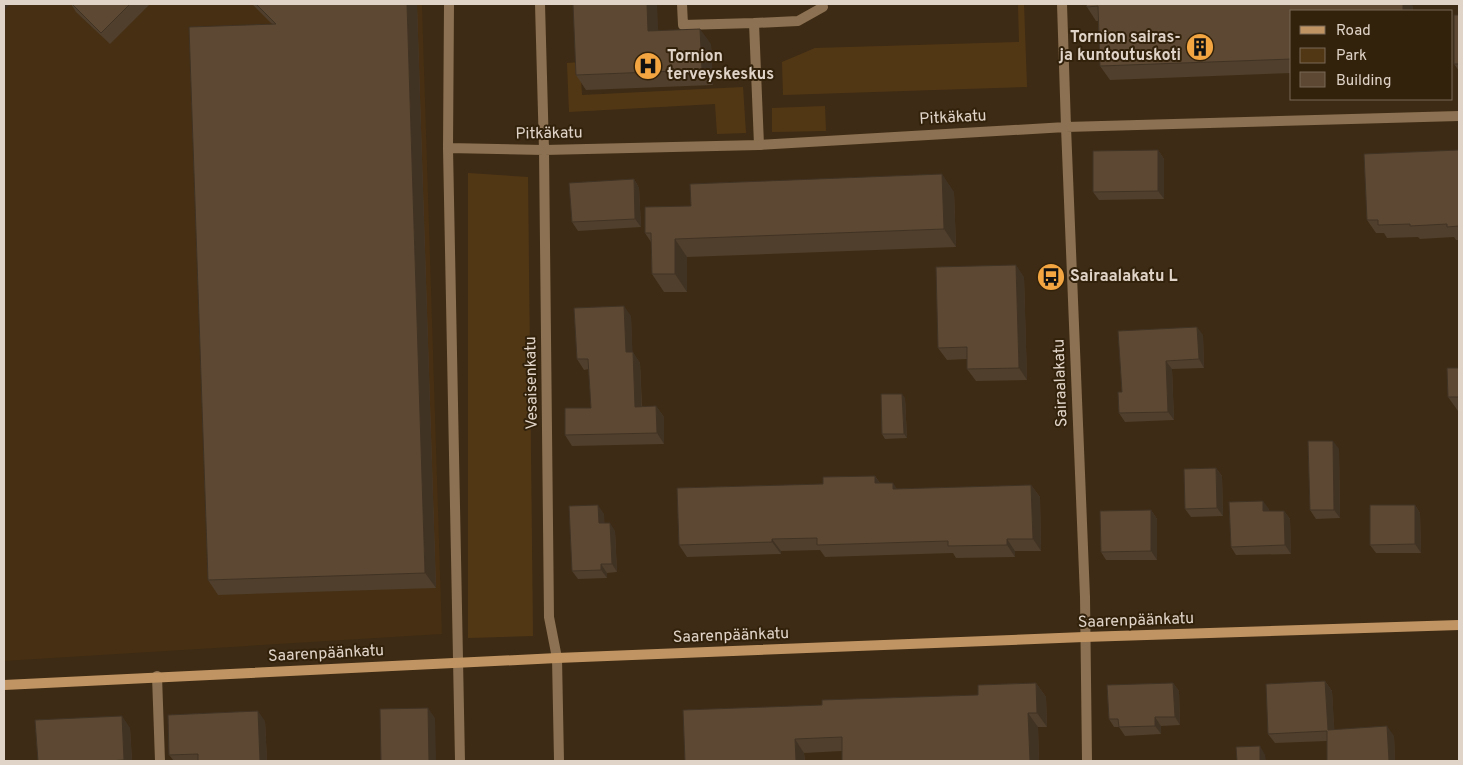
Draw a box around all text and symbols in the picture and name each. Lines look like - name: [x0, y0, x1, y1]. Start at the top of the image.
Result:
- legend: [1290, 10, 1453, 100]
- text: Road: [1336, 22, 1371, 41]
- place label: Tornion sairas- ja kuntoutuskoti: [1059, 28, 1181, 66]
- building icon: Tornion sairas- ja kuntoutuskoti: [1185, 32, 1215, 62]
- place label: Tornion terveyskeskus: [667, 47, 774, 85]
- text: Park: [1336, 47, 1367, 66]
- hospital icon: Tornion terveyskeskus: [633, 51, 663, 81]
- text: Building: [1336, 72, 1391, 91]
- street label: Pitkäkatu: [919, 106, 987, 130]
- street label: Pitkäkatu: [515, 123, 583, 145]
- bus stop icon: Sairaalakatu L: [1036, 262, 1066, 292]
- place label: Sairaalakatu L: [1070, 267, 1178, 287]
- street label: Vesaisenkatu: [521, 336, 543, 430]
- street label: Sairaalakatu: [1049, 338, 1073, 428]
- street label: Saarenpäänkatu: [1078, 609, 1194, 633]
- street label: Saarenpäänkatu: [673, 624, 789, 648]
- street label: Saarenpäänkatu: [267, 641, 385, 667]

